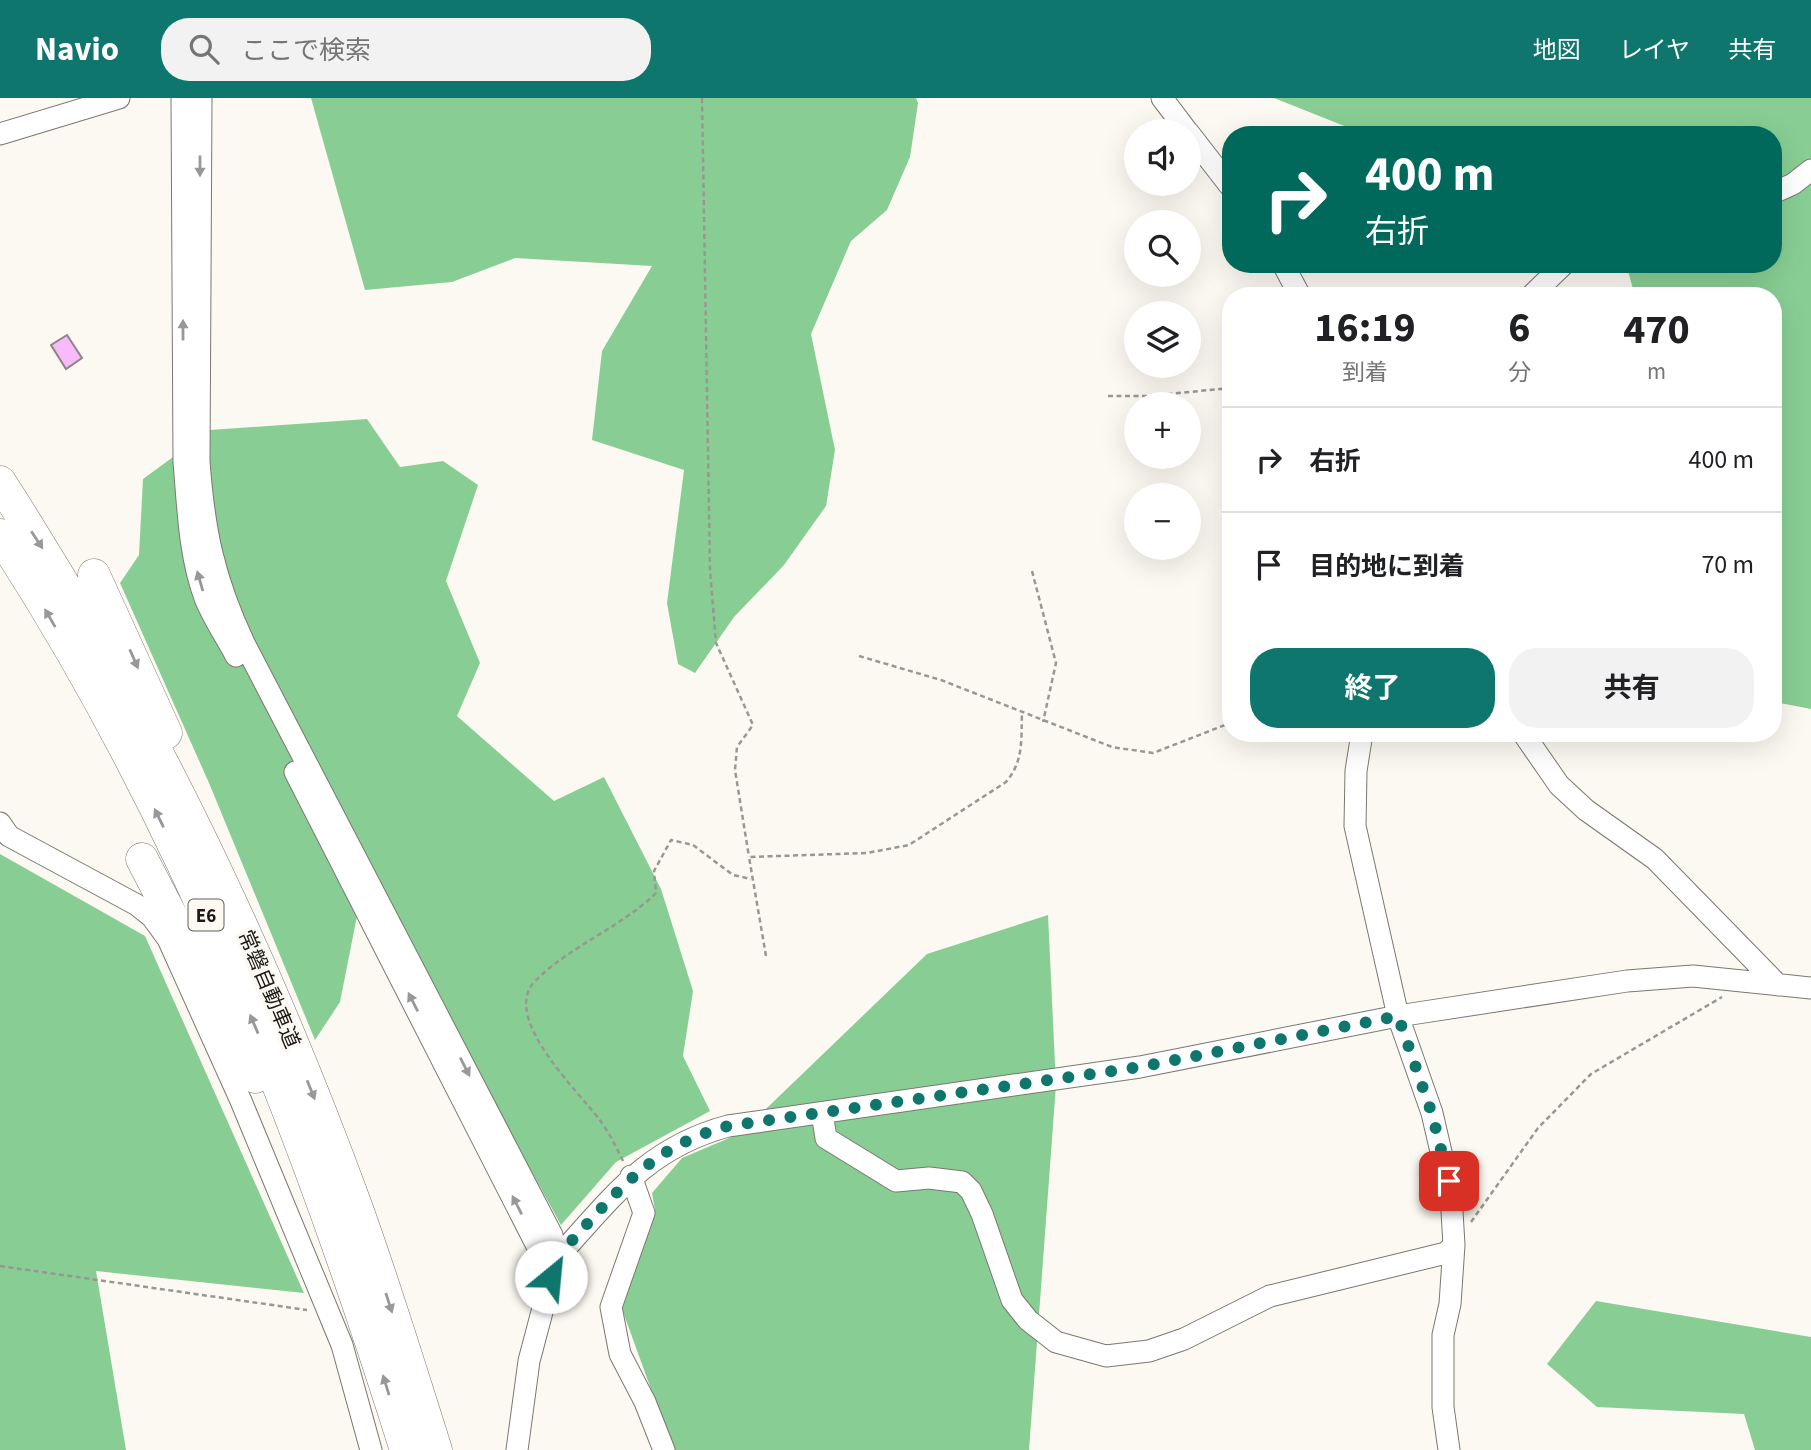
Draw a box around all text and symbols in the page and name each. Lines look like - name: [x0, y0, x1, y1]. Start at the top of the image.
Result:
- search box: [161, 18, 651, 81]
- text: Navio: [35, 26, 119, 73]
- icon: search: [185, 30, 223, 68]
- text: ここで検索: [241, 32, 371, 69]
- text: 地図: [1533, 33, 1581, 68]
- text: レイヤ: [1619, 33, 1690, 68]
- text: 共有: [1728, 33, 1776, 68]
- map controls: [1124, 119, 1201, 560]
- button: sound: [1124, 119, 1201, 196]
- text: 400 m: [1365, 140, 1494, 210]
- icon: right: [1250, 154, 1341, 245]
- one-way arrow: [194, 155, 206, 177]
- text: 右折: [1365, 209, 1429, 255]
- button: search: [1124, 210, 1201, 287]
- text: 16:19: [1314, 298, 1416, 358]
- text: 6: [1508, 298, 1530, 358]
- text: 470: [1623, 300, 1690, 360]
- button: layers: [1124, 301, 1201, 378]
- one-way arrow: [177, 319, 189, 341]
- text: m: [1647, 355, 1666, 388]
- text: 到着: [1342, 356, 1388, 389]
- text: 分: [1508, 356, 1531, 389]
- button: +: [1124, 392, 1201, 469]
- icon: right: [1250, 441, 1288, 479]
- text: 400 m: [1688, 441, 1754, 478]
- text: 右折: [1309, 443, 1361, 480]
- button: −: [1124, 483, 1201, 560]
- one-way arrow: [30, 530, 43, 549]
- icon: arrive: [1250, 546, 1288, 584]
- text: 70 m: [1701, 546, 1754, 583]
- text: 目的地に到着: [1309, 548, 1465, 585]
- one-way arrow: [194, 570, 205, 592]
- one-way arrow: [44, 609, 56, 628]
- button: 終了: [1250, 648, 1495, 728]
- button: 共有: [1509, 648, 1754, 728]
- one-way arrow: [128, 649, 140, 669]
- one-way arrow: [153, 808, 165, 828]
- road number: E6: [188, 900, 224, 930]
- street label: 常磐自動車道: [231, 925, 307, 1053]
- one-way arrow: [407, 992, 419, 1012]
- one-way arrow: [249, 1014, 260, 1035]
- one-way arrow: [459, 1058, 471, 1077]
- one-way arrow: [306, 1079, 317, 1100]
- pin: [1419, 1151, 1479, 1211]
- icon: arrive: [1430, 1162, 1468, 1200]
- one-way arrow: [511, 1195, 522, 1215]
- position arrow: [514, 1240, 588, 1314]
- one-way arrow: [384, 1293, 395, 1314]
- one-way arrow: [380, 1374, 391, 1395]

